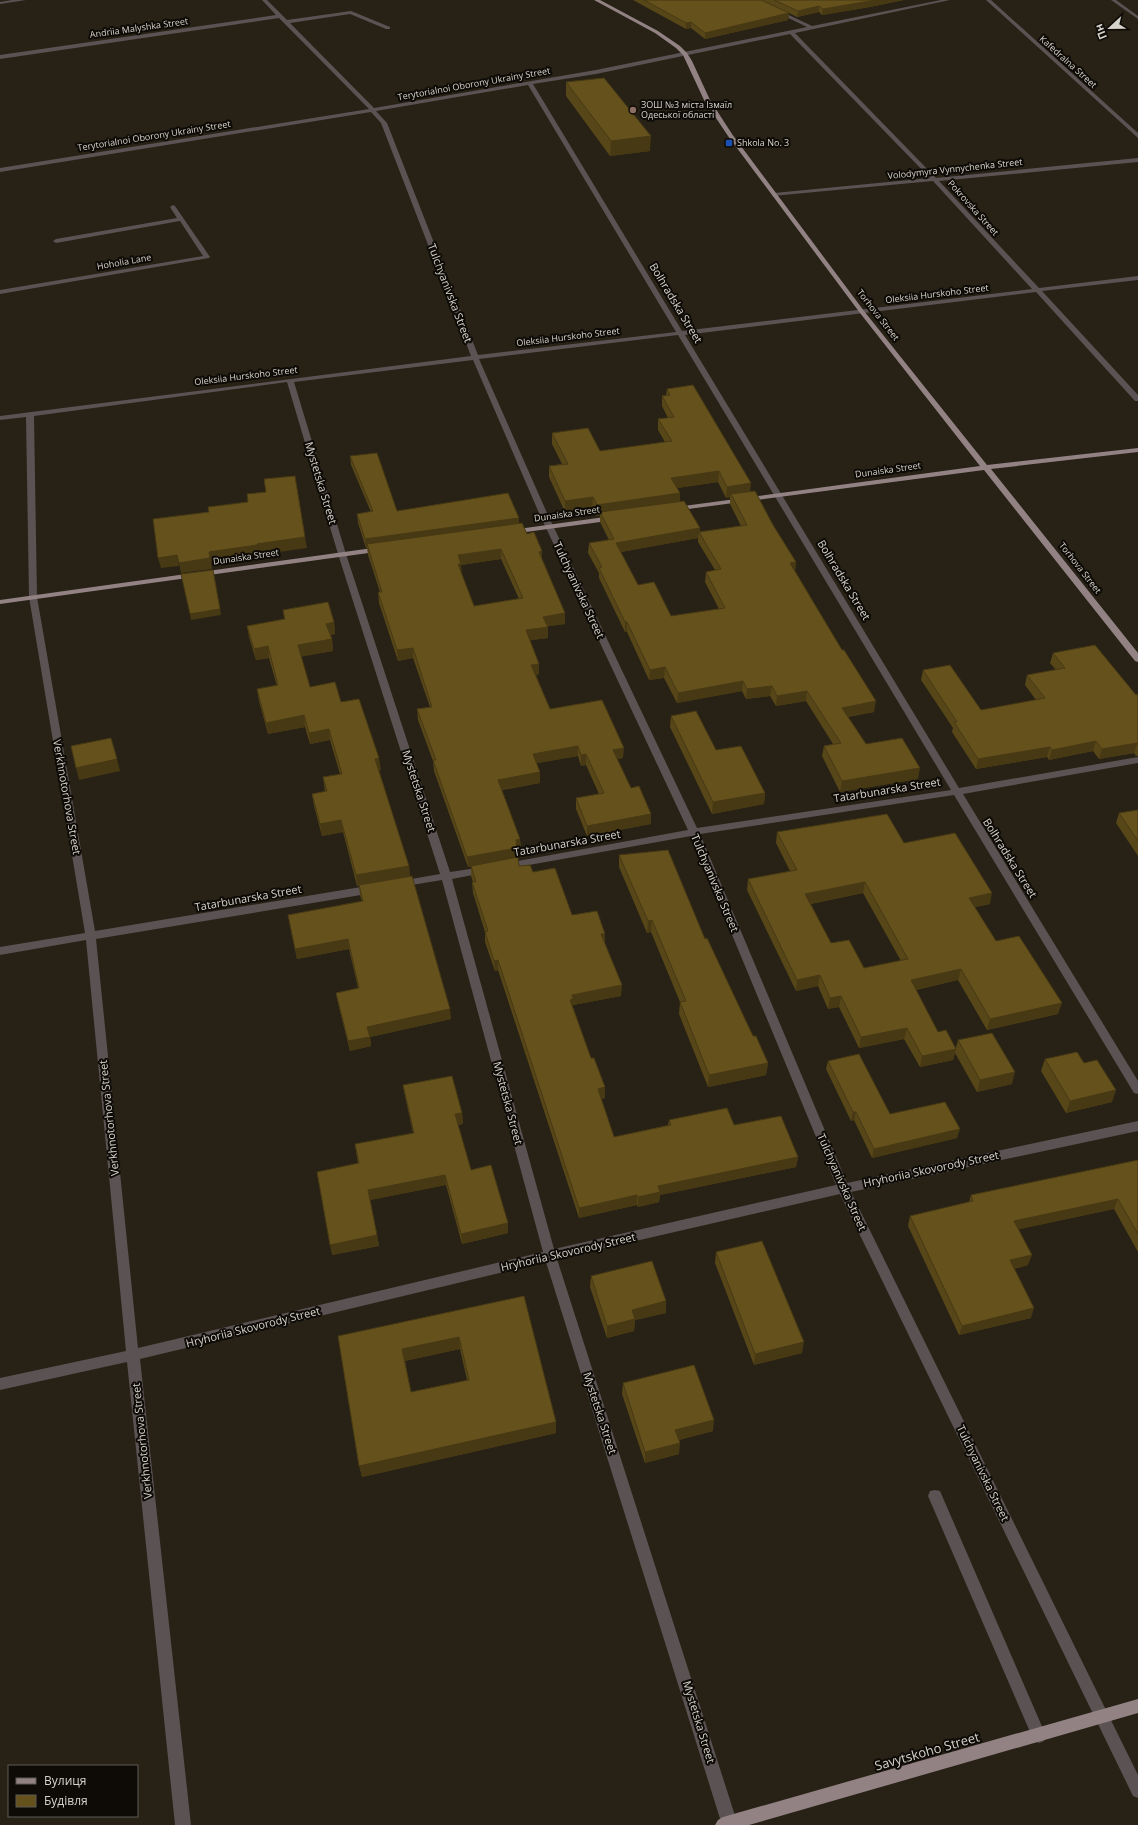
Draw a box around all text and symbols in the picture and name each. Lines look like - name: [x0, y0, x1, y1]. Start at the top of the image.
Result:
- north arrow: [1090, 8, 1130, 48]
- street label: Andriia Malyshka Street: [89, 14, 189, 41]
- text: Пн: [1090, 22, 1110, 42]
- street label: Kafedralna Street: [1037, 32, 1100, 91]
- street label: Terytorialnoi Oborony Ukrainy Street: [397, 64, 551, 103]
- place label: ЗОШ №3 міста Ізмаїл Одеської області: [641, 98, 732, 121]
- marker: ЗОШ №3 міста Ізмаїл Одеської області: [628, 105, 638, 115]
- street label: Terytorialnoi Oborony Ukrainy Street: [76, 117, 231, 154]
- place label: Shkola No. 3: [737, 136, 789, 149]
- marker: Shkola No. 3: [724, 138, 734, 148]
- street label: Volodymyra Vynnychenka Street: [887, 155, 1023, 182]
- street label: Pokrovska Street: [945, 177, 1002, 238]
- street label: Tulchyanivska Street: [425, 241, 476, 345]
- street label: Hoholia Lane: [96, 250, 152, 273]
- street label: Bolhradska Street: [646, 260, 706, 346]
- street label: Oleksiia Hurskoho Street: [885, 281, 989, 306]
- street label: Torhova Street: [854, 286, 903, 343]
- street label: Oleksiia Hurskoho Street: [516, 324, 620, 349]
- street label: Oleksiia Hurskoho Street: [194, 363, 298, 388]
- street label: Mystetska Street: [302, 440, 341, 526]
- street label: Dunaiska Street: [854, 458, 922, 481]
- street label: Dunaiska Street: [533, 502, 601, 525]
- street label: Bolhradska Street: [814, 537, 874, 623]
- street label: Tulchyanivska Street: [550, 539, 608, 641]
- street label: Torhova Street: [1056, 539, 1105, 596]
- street label: Dunaiska Street: [212, 545, 280, 568]
- street label: Verkhnotorhova Street: [50, 738, 85, 856]
- street label: Mystetska Street: [399, 748, 440, 834]
- street label: Tatarbunarska Street: [832, 774, 942, 805]
- street label: Bolhradska Street: [980, 815, 1041, 900]
- street label: Tatarbunarska Street: [512, 826, 622, 859]
- street label: Tulchyanivska Street: [688, 832, 743, 934]
- street label: Tatarbunarska Street: [193, 881, 303, 914]
- street label: Verkhnotorhova Street: [95, 1059, 122, 1177]
- street label: Mystetska Street: [490, 1060, 527, 1146]
- street label: Tulchyanivska Street: [814, 1131, 871, 1233]
- street label: Hryhoriia Skovorody Street: [862, 1147, 1000, 1190]
- street label: Hryhoriia Skovorody Street: [499, 1229, 637, 1274]
- street label: Hryhoriia Skovorody Street: [184, 1303, 322, 1350]
- street label: Mystetska Street: [580, 1370, 621, 1456]
- street label: Verkhnotorhova Street: [128, 1382, 155, 1500]
- street label: Tulchyanivska Street: [954, 1422, 1013, 1523]
- street label: Mystetska Street: [680, 1679, 719, 1765]
- street label: Savytskoho Street: [872, 1727, 982, 1775]
- legend: [8, 1765, 138, 1817]
- text: Вулиця: [44, 1772, 86, 1789]
- text: Будівля: [44, 1792, 88, 1809]

